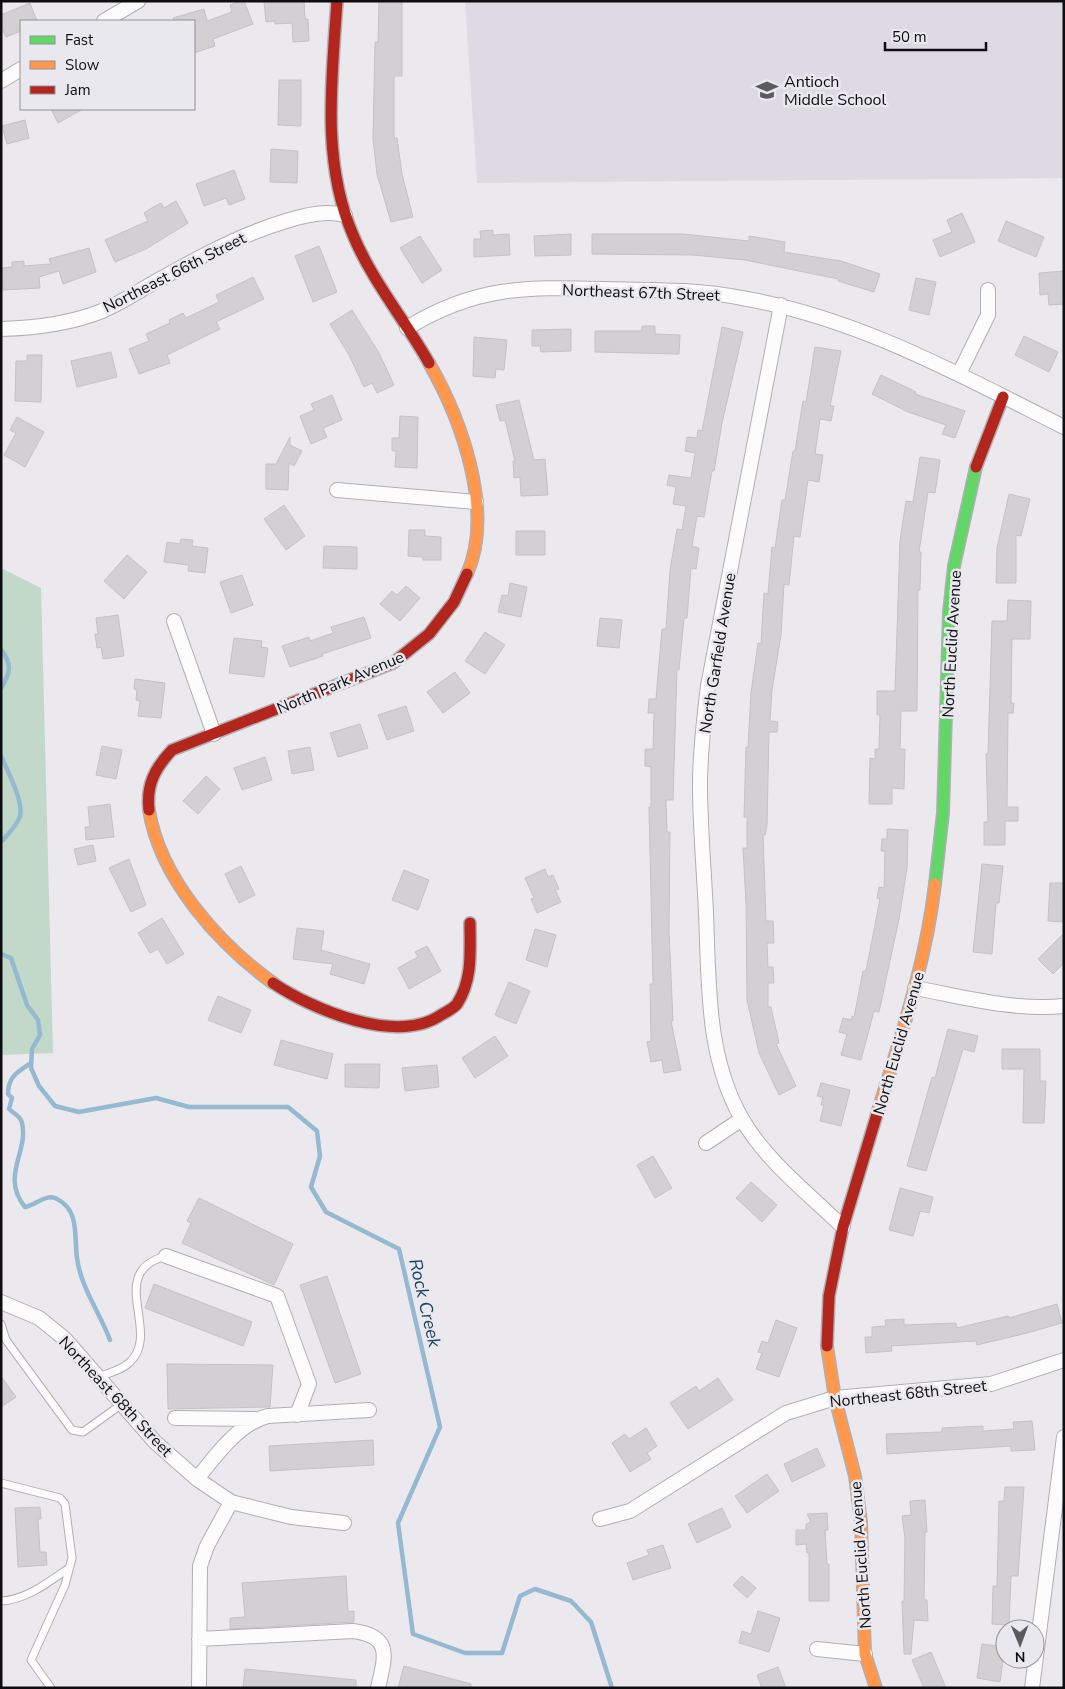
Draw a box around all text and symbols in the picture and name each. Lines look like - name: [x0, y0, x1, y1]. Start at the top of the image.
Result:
- legend: [20, 20, 195, 110]
- scale bar: [885, 20, 986, 52]
- text: 50 m: [892, 27, 927, 47]
- text: Fast: [65, 30, 94, 50]
- text: Slow: [65, 55, 100, 75]
- place label: Antioch Middle School: [784, 71, 886, 111]
- school or university icon: Antioch Middle School: [754, 77, 780, 103]
- text: Jam: [64, 80, 91, 100]
- street label: Northeast 66th Street: [99, 227, 250, 318]
- street label: Northeast 67th Street: [562, 279, 720, 307]
- street label: North Euclid Avenue: [937, 570, 967, 718]
- street label: North Garfield Avenue: [694, 571, 742, 735]
- street label: North Park Avenue: [273, 646, 407, 720]
- street label: North Euclid Avenue: [868, 969, 930, 1117]
- water label: Rock Creek: [403, 1256, 447, 1351]
- street label: Northeast 68th Street: [53, 1332, 177, 1462]
- street label: Northeast 68th Street: [829, 1375, 988, 1413]
- street label: North Euclid Avenue: [845, 1480, 877, 1629]
- north arrow: [995, 1619, 1045, 1669]
- text: N: [1015, 1647, 1026, 1666]

